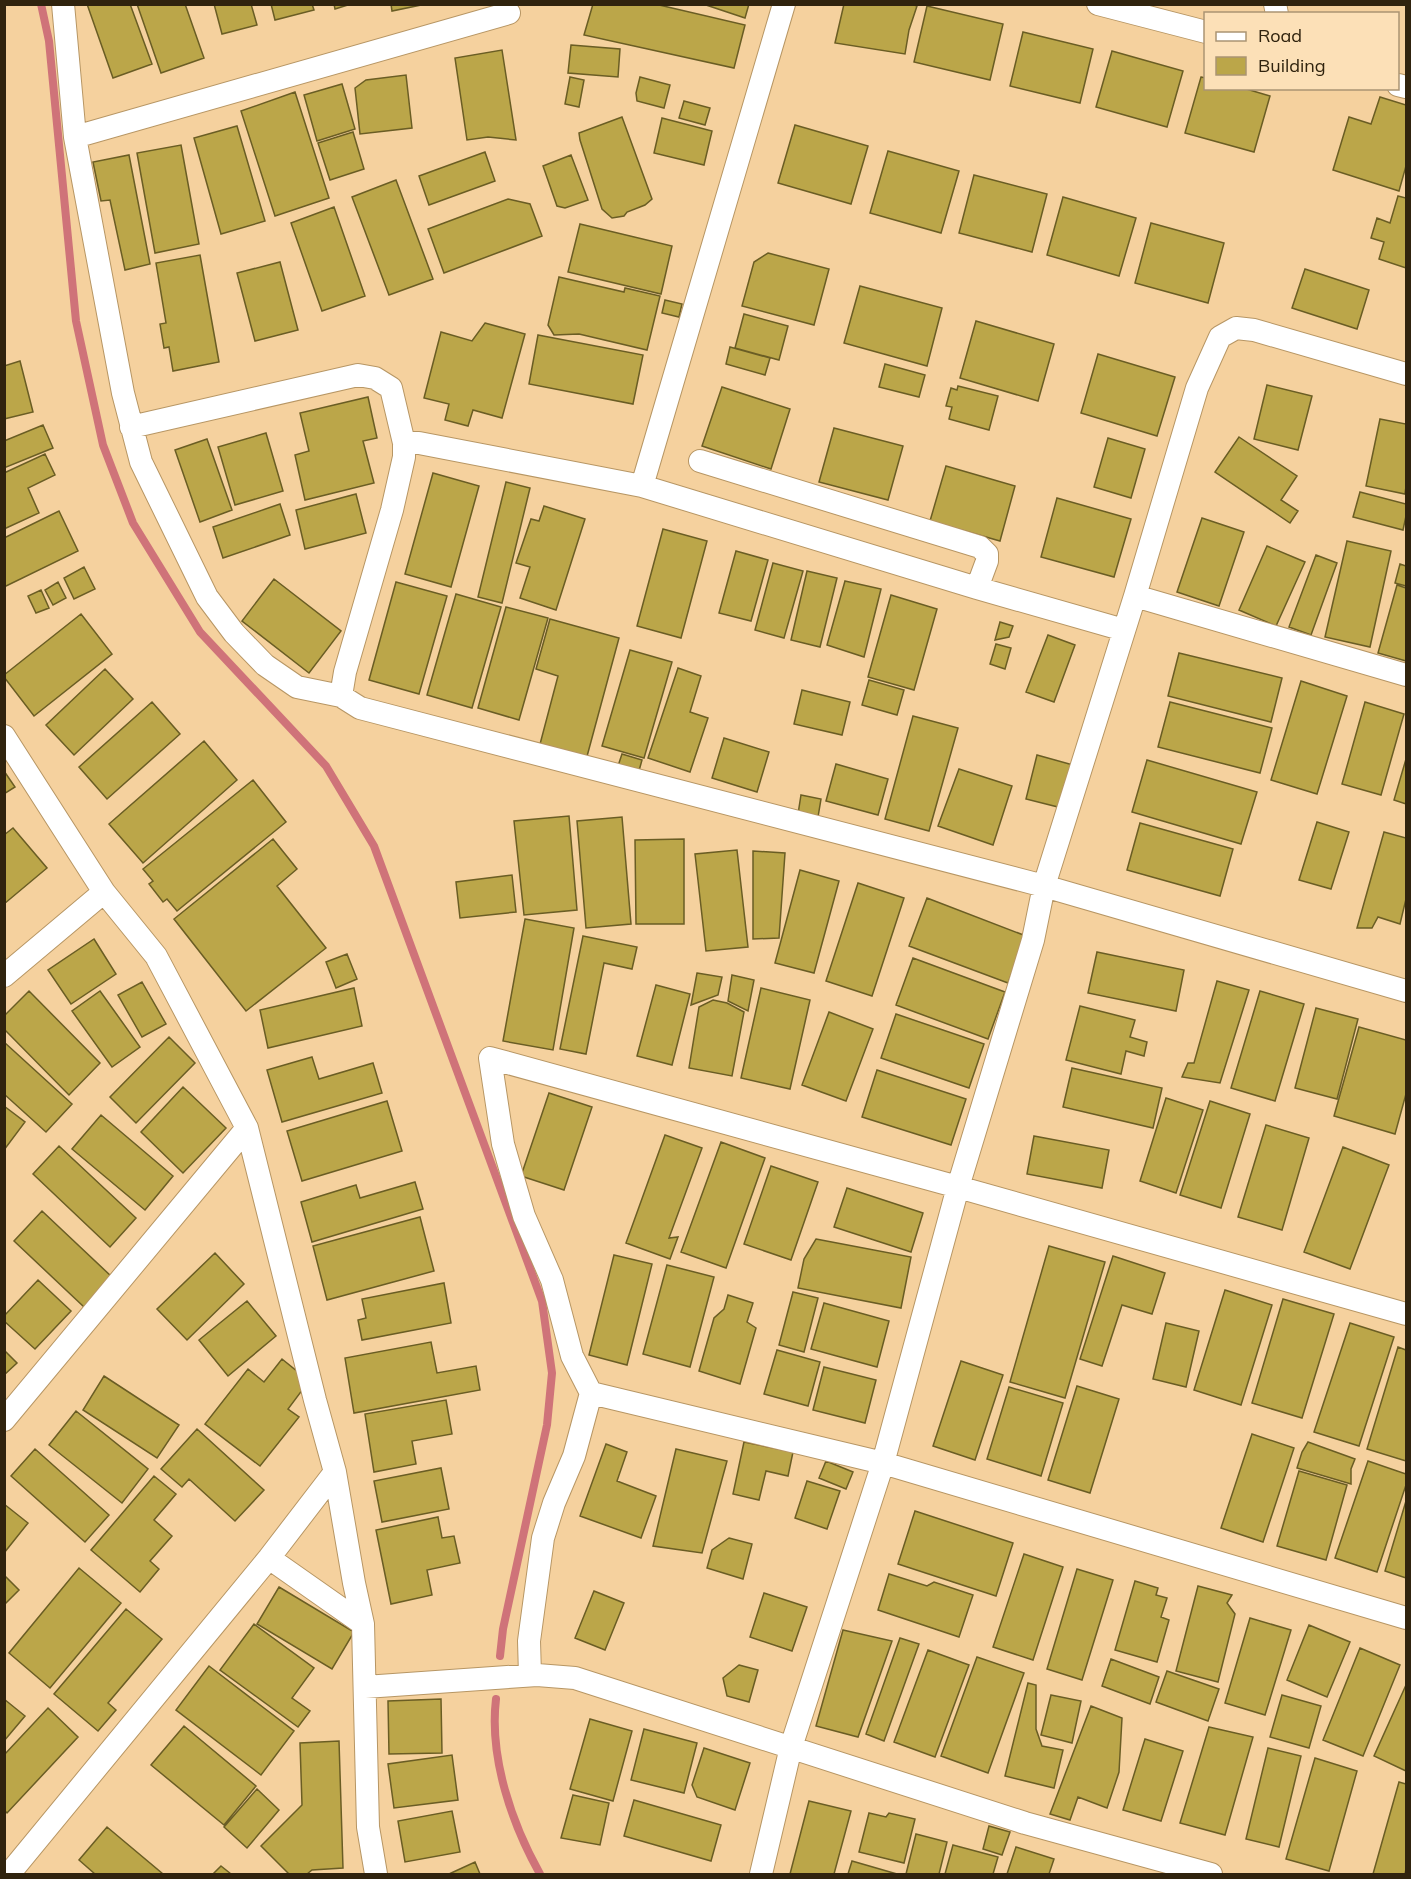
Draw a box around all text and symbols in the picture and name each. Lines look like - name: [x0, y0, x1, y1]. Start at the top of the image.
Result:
- legend: [1204, 12, 1399, 90]
- text: Road: [1258, 24, 1302, 47]
- text: Building: [1258, 54, 1326, 77]

